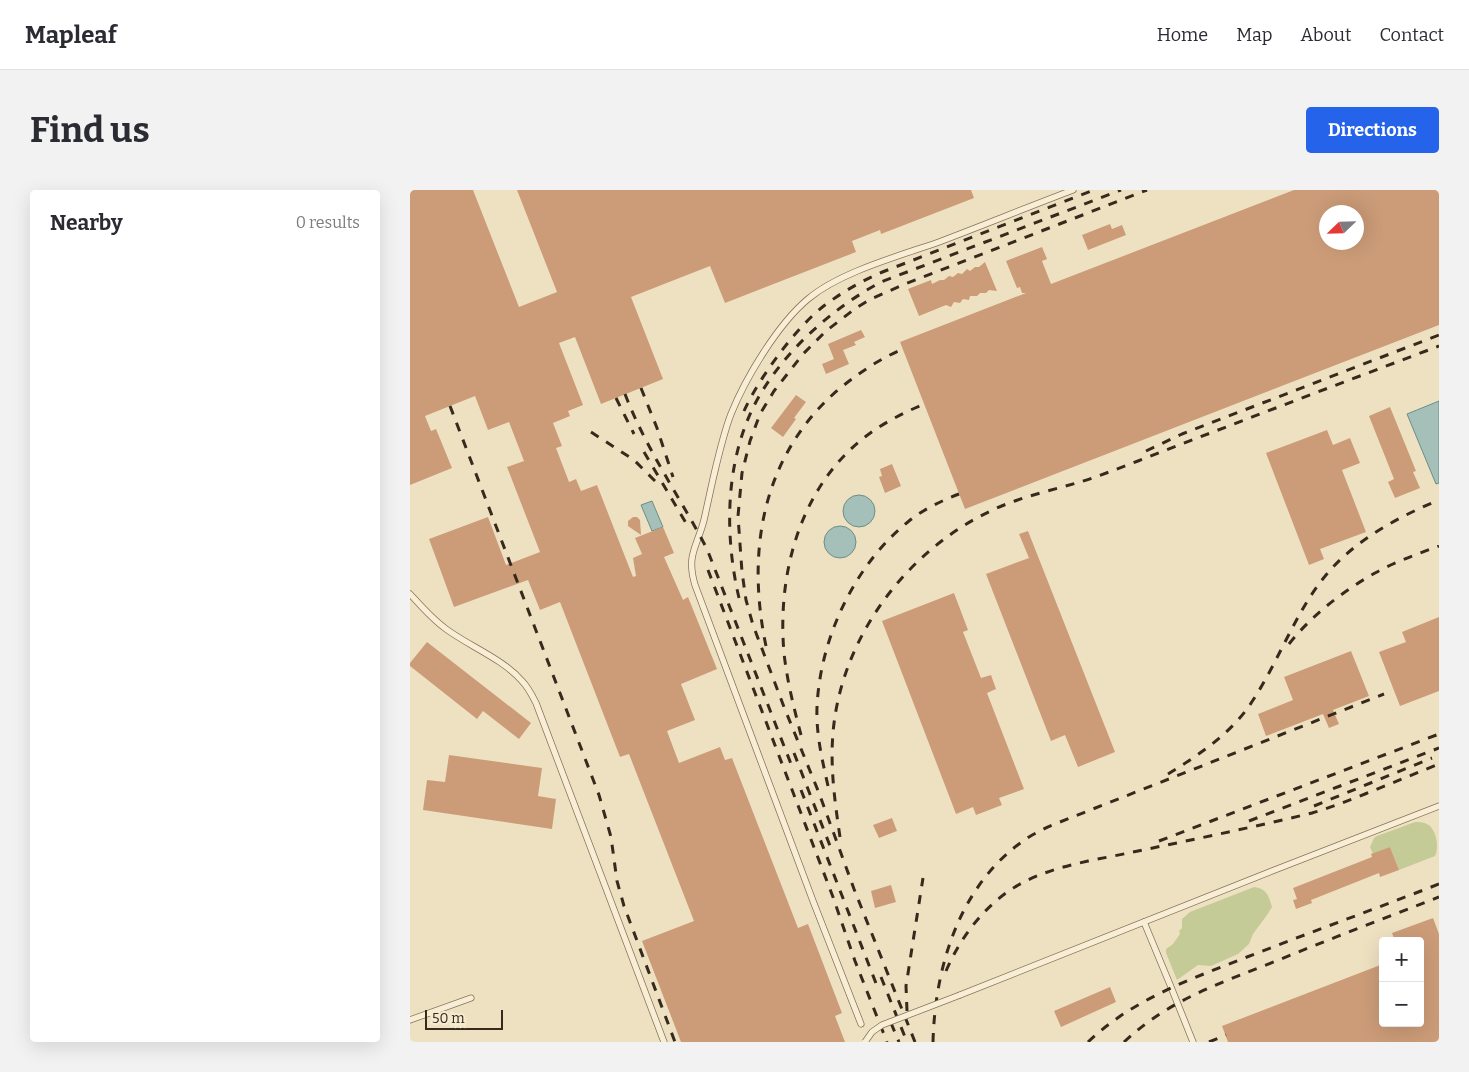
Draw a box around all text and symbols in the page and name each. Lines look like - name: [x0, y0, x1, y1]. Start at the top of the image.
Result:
- text: Mapleaf: [25, 21, 117, 49]
- text: Home: [1157, 24, 1208, 46]
- text: Map: [1236, 24, 1272, 46]
- text: About: [1300, 24, 1351, 46]
- text: Contact: [1379, 24, 1444, 46]
- button: Directions: [1306, 107, 1439, 153]
- text: Find us: [30, 109, 150, 151]
- north arrow: [1319, 205, 1364, 250]
- text: Nearby: [50, 210, 123, 236]
- text: 0 results: [296, 213, 360, 232]
- map controls: [1379, 937, 1424, 1027]
- button: +: [1379, 937, 1424, 982]
- button: −: [1379, 982, 1424, 1027]
- scale bar: [425, 1007, 502, 1030]
- text: 50 m: [432, 1010, 465, 1027]

